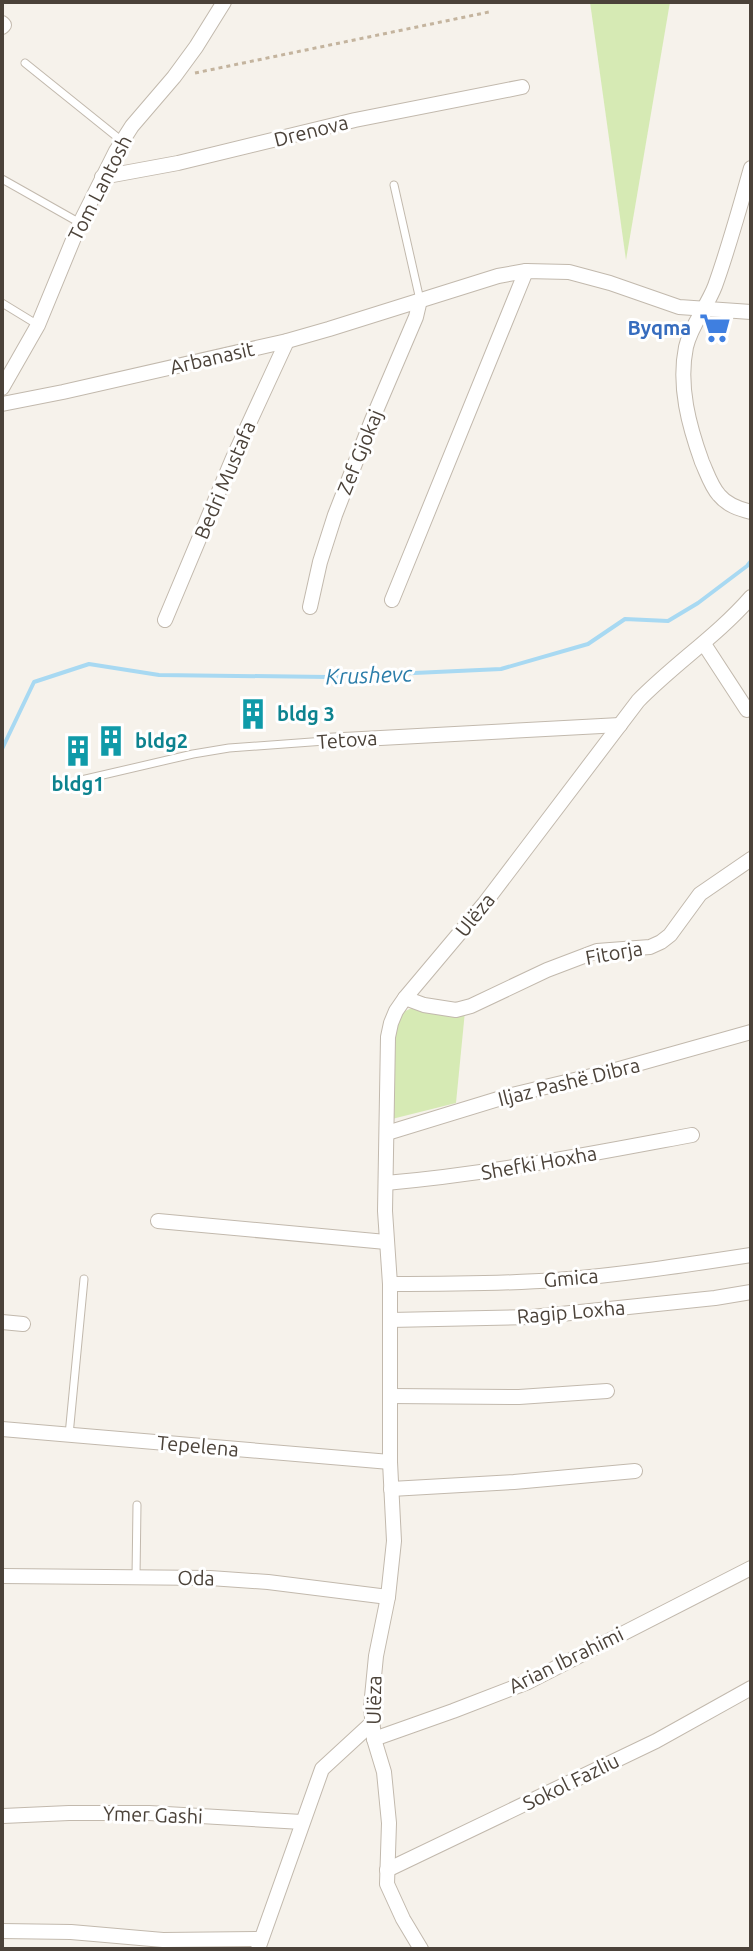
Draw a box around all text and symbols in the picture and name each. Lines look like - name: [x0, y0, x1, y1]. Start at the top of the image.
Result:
- street label: Drenova: [271, 110, 350, 151]
- street label: Tom Lantosh: [63, 131, 136, 244]
- supermarket icon: Byqma: [698, 311, 732, 345]
- place label: Byqma: [627, 316, 691, 339]
- street label: Arbanasit: [168, 337, 256, 378]
- street label: Zef Gjokaj: [332, 406, 387, 498]
- street label: Bedri Mustafa: [189, 417, 260, 542]
- water label: Krushevc: [325, 660, 414, 689]
- building icon: bldg 3: [236, 697, 270, 731]
- place label: bldg 3: [277, 702, 335, 725]
- building icon: bldg2: [94, 724, 128, 758]
- street label: Tetova: [316, 726, 378, 753]
- place label: bldg2: [135, 729, 188, 752]
- building icon: bldg1: [61, 734, 95, 768]
- place label: bldg1: [51, 772, 105, 795]
- street label: Ulëza: [450, 888, 499, 941]
- street label: Fitorja: [584, 936, 644, 969]
- street label: Iljaz Pashë Dibra: [495, 1053, 642, 1110]
- street label: Shefki Hoxha: [479, 1141, 599, 1184]
- street label: Gmica: [543, 1264, 599, 1291]
- street label: Ragip Loxha: [516, 1295, 626, 1328]
- street label: Tepelena: [156, 1430, 240, 1461]
- street label: Oda: [177, 1566, 215, 1589]
- street label: Arian Ibrahimi: [505, 1622, 627, 1697]
- street label: Ulëza: [362, 1675, 385, 1725]
- street label: Sokol Fazliu: [519, 1748, 623, 1815]
- street label: Ymer Gashi: [103, 1801, 203, 1828]

